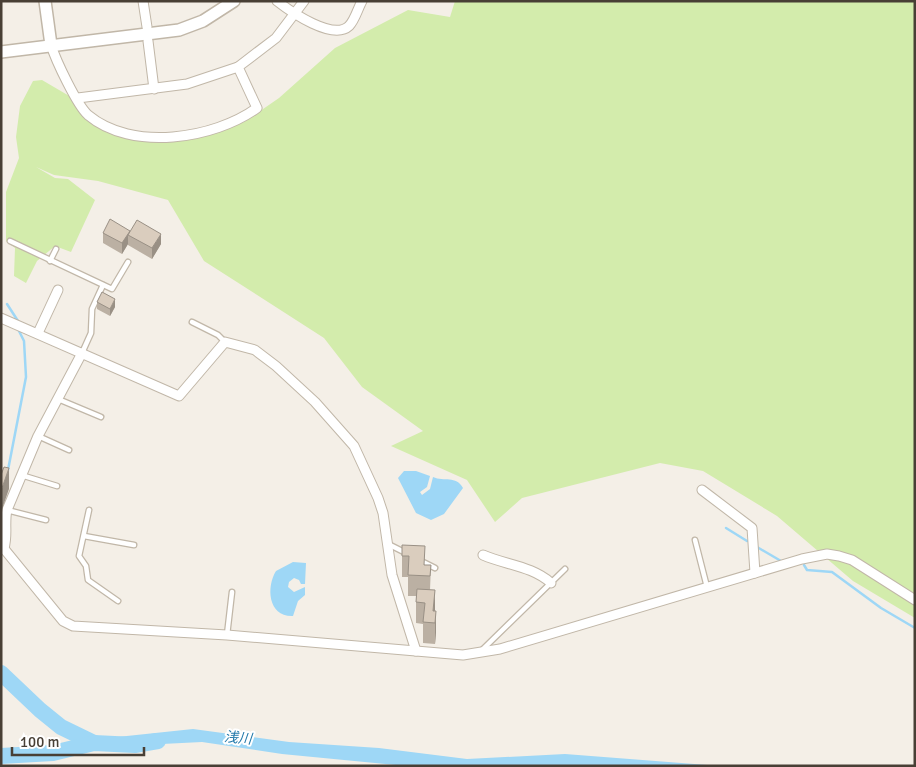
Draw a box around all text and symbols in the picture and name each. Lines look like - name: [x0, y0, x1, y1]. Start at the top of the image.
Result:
- scale bar: [12, 724, 145, 756]
- water label: 浅川: [223, 728, 255, 748]
- text: 100 m: [20, 733, 60, 751]

